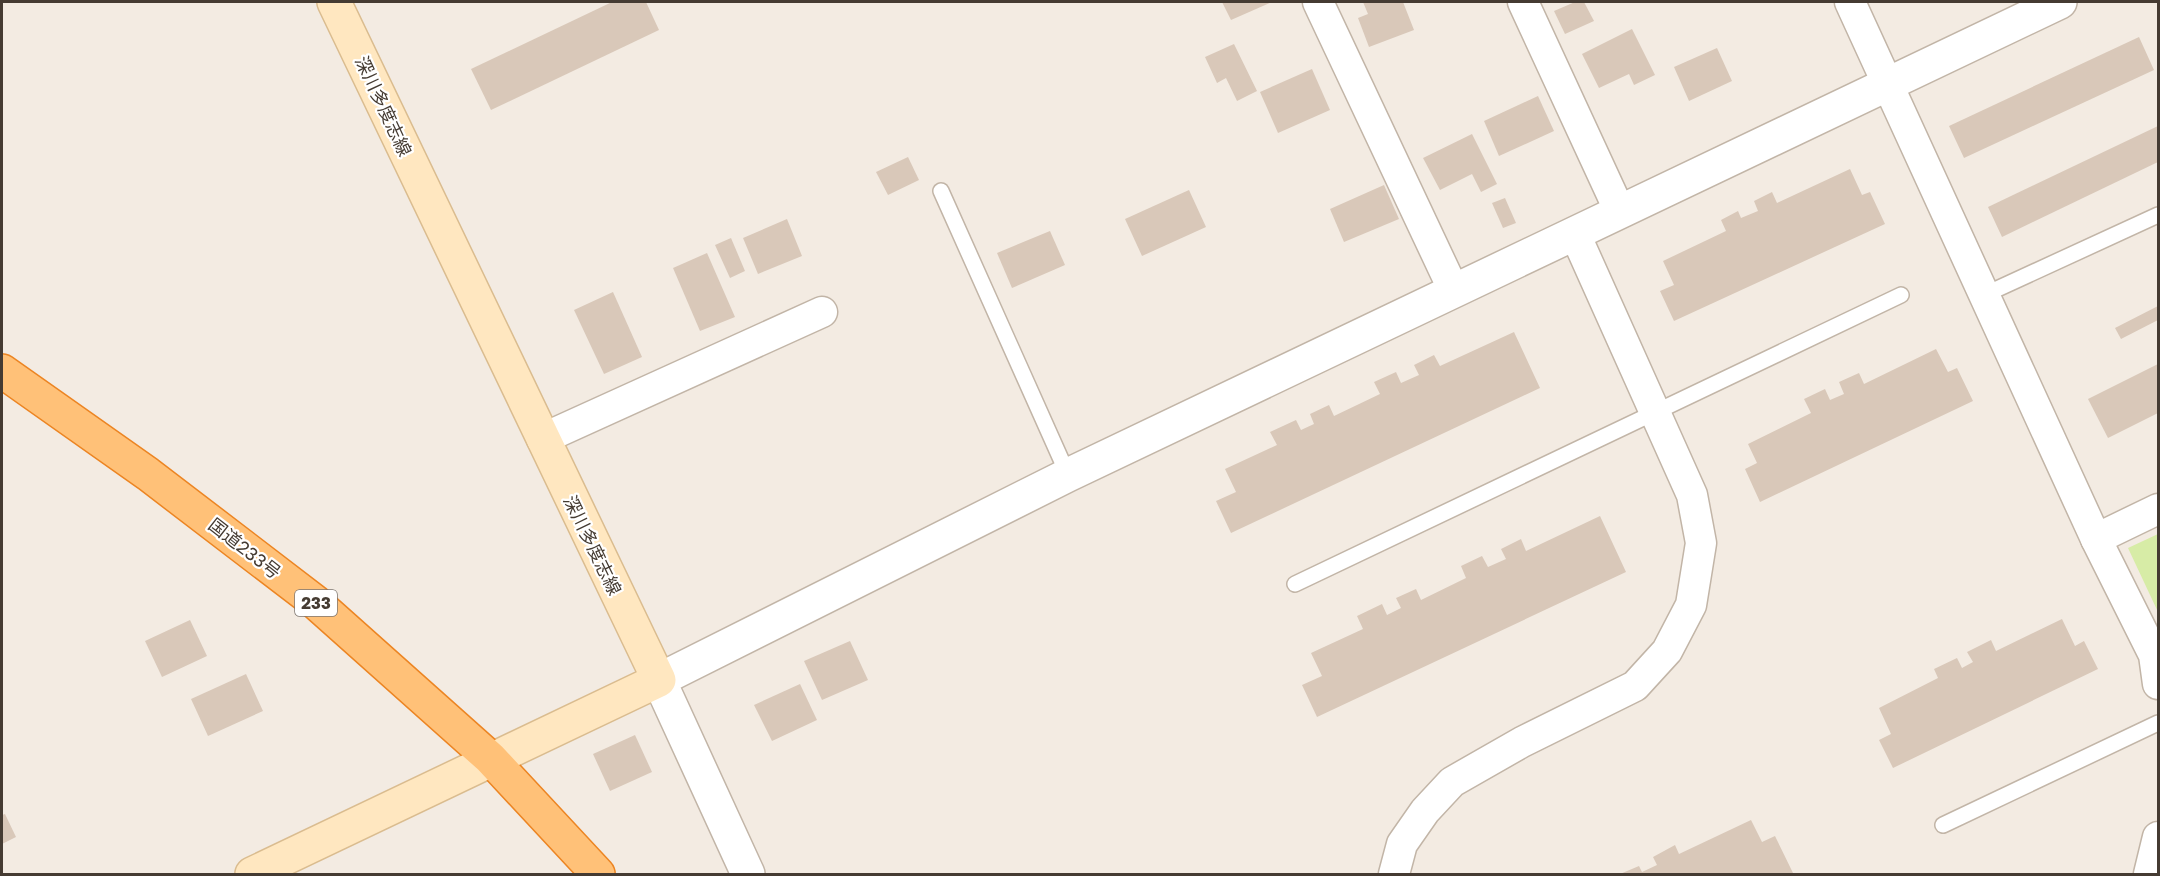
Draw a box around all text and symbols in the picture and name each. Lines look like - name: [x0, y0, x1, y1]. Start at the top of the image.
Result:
- street label: 深川多度志線: [351, 52, 417, 160]
- street label: 深川多度志線: [559, 492, 627, 598]
- street label: 国道233号: [205, 513, 285, 583]
- road number: 233: [295, 590, 337, 616]

